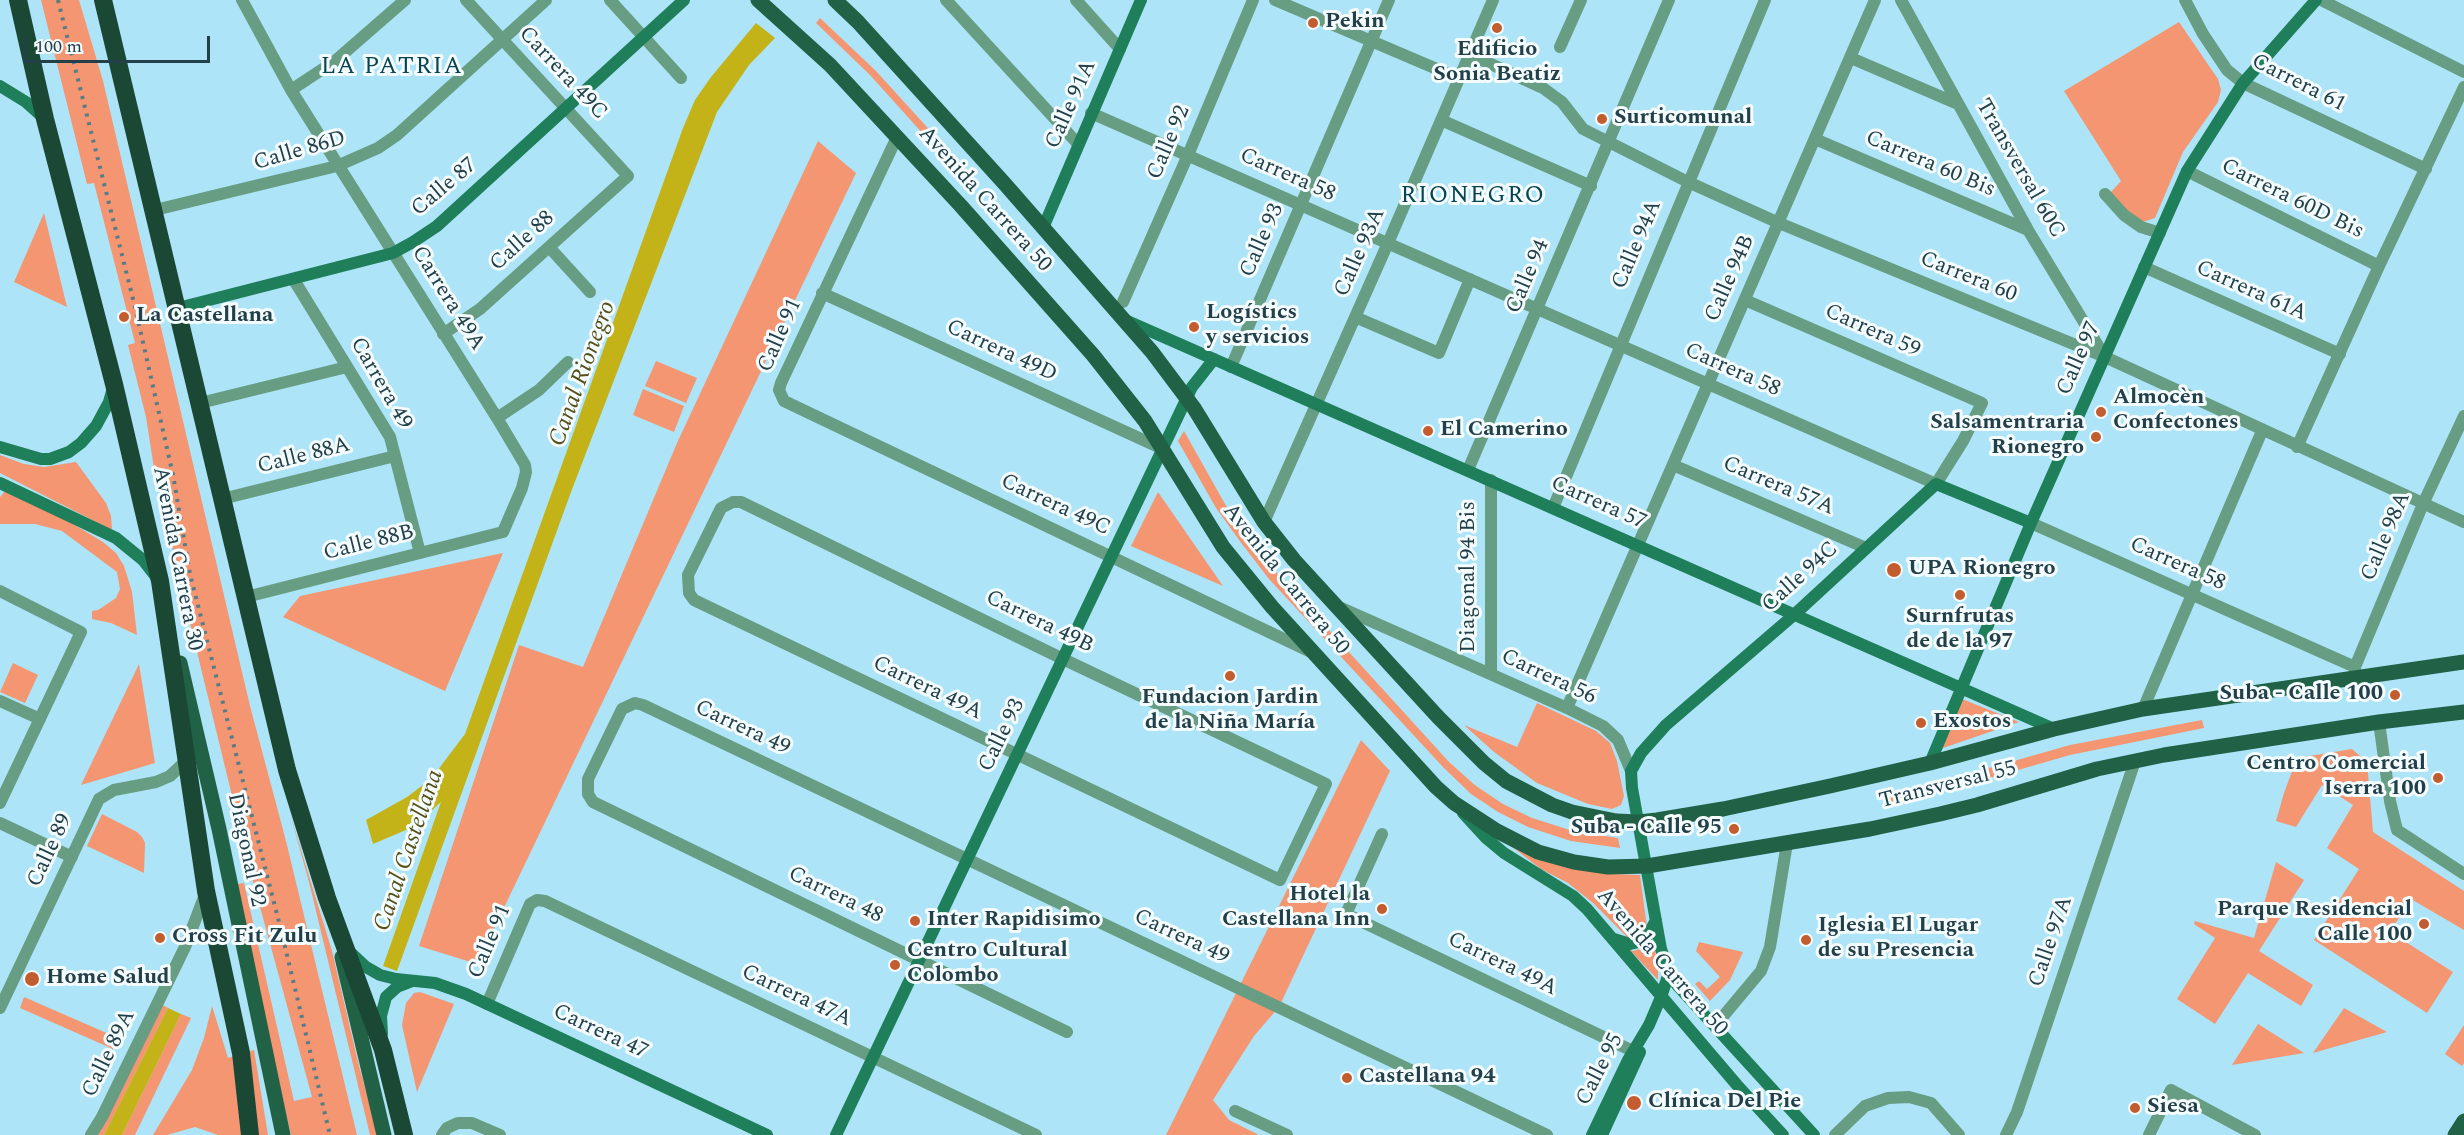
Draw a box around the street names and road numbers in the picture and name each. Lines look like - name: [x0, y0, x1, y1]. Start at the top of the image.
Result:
- street label: Carrera 49C: [512, 22, 612, 126]
- street label: Carrera 61: [2247, 49, 2349, 119]
- street label: Calle 91A: [1041, 57, 1103, 153]
- street label: Transversal 60C: [1969, 95, 2069, 243]
- street label: Calle 92: [1143, 102, 1197, 184]
- street label: Avenida Carrera 50: [912, 122, 1056, 278]
- street label: Calle 86D: [251, 126, 349, 178]
- street label: Carrera 60 Bis: [1861, 126, 1999, 204]
- street label: Carrera 58: [1235, 143, 1339, 209]
- street label: Calle 87: [407, 153, 483, 223]
- street label: Carrera 60D Bis: [2216, 154, 2368, 246]
- street label: Calle 94A: [1607, 196, 1669, 294]
- street label: Calle 93: [1235, 200, 1291, 282]
- street label: Calle 93A: [1330, 205, 1392, 301]
- street label: Calle 88: [485, 206, 561, 278]
- street label: Calle 94B: [1700, 232, 1762, 326]
- street label: Calle 94: [1502, 236, 1556, 318]
- street label: Carrera 49A: [404, 242, 490, 356]
- street label: Carrera 60: [1916, 247, 2020, 309]
- street label: Carrera 61A: [2191, 256, 2311, 328]
- street label: Calle 91: [753, 295, 809, 377]
- street label: Carrera 59: [1820, 299, 1924, 365]
- street label: Carrera 49D: [941, 315, 1061, 389]
- street label: Calle 97: [2052, 318, 2108, 400]
- street label: Carrera 49: [343, 333, 417, 435]
- street label: Carrera 58: [1680, 338, 1784, 404]
- street label: Calle 88A: [255, 433, 353, 481]
- street label: Carrera 57A: [1718, 452, 1838, 522]
- street label: Avenida Carrera 30: [145, 465, 207, 653]
- street label: Carrera 49C: [996, 469, 1114, 543]
- street label: Carrera 57: [1546, 471, 1650, 537]
- street label: Calle 98A: [2356, 488, 2418, 586]
- street label: Avenida Carrera 50: [1216, 499, 1354, 661]
- street label: Diagonal 94 Bis: [1457, 501, 1483, 653]
- street label: Calle 88B: [321, 520, 417, 568]
- street label: Carrera 58: [2125, 532, 2229, 598]
- street label: Calle 94C: [1757, 537, 1845, 619]
- street label: Carrera 49B: [981, 586, 1097, 660]
- street label: Carrera 56: [1496, 644, 1600, 712]
- street label: Carrera 49A: [868, 651, 986, 727]
- street label: Carrera 49: [690, 695, 794, 763]
- street label: Calle 93: [974, 695, 1032, 777]
- street label: Transversal 55: [1877, 756, 2019, 816]
- street label: Diagonal 92: [220, 791, 270, 909]
- street label: Calle 89: [23, 810, 79, 892]
- street label: Carrera 48: [783, 862, 887, 930]
- street label: Avenida Carrera 50: [1590, 884, 1732, 1042]
- street label: Calle 97A: [2024, 893, 2080, 991]
- street label: Calle 91: [464, 901, 518, 983]
- street label: Carrera 49: [1129, 904, 1233, 972]
- street label: Carrera 49A: [1443, 927, 1561, 1003]
- street label: Carrera 47A: [737, 960, 855, 1034]
- street label: Carrera 47: [548, 999, 652, 1067]
- street label: Calle 89A: [77, 1006, 143, 1102]
- street label: Calle 95: [1572, 1029, 1630, 1111]

